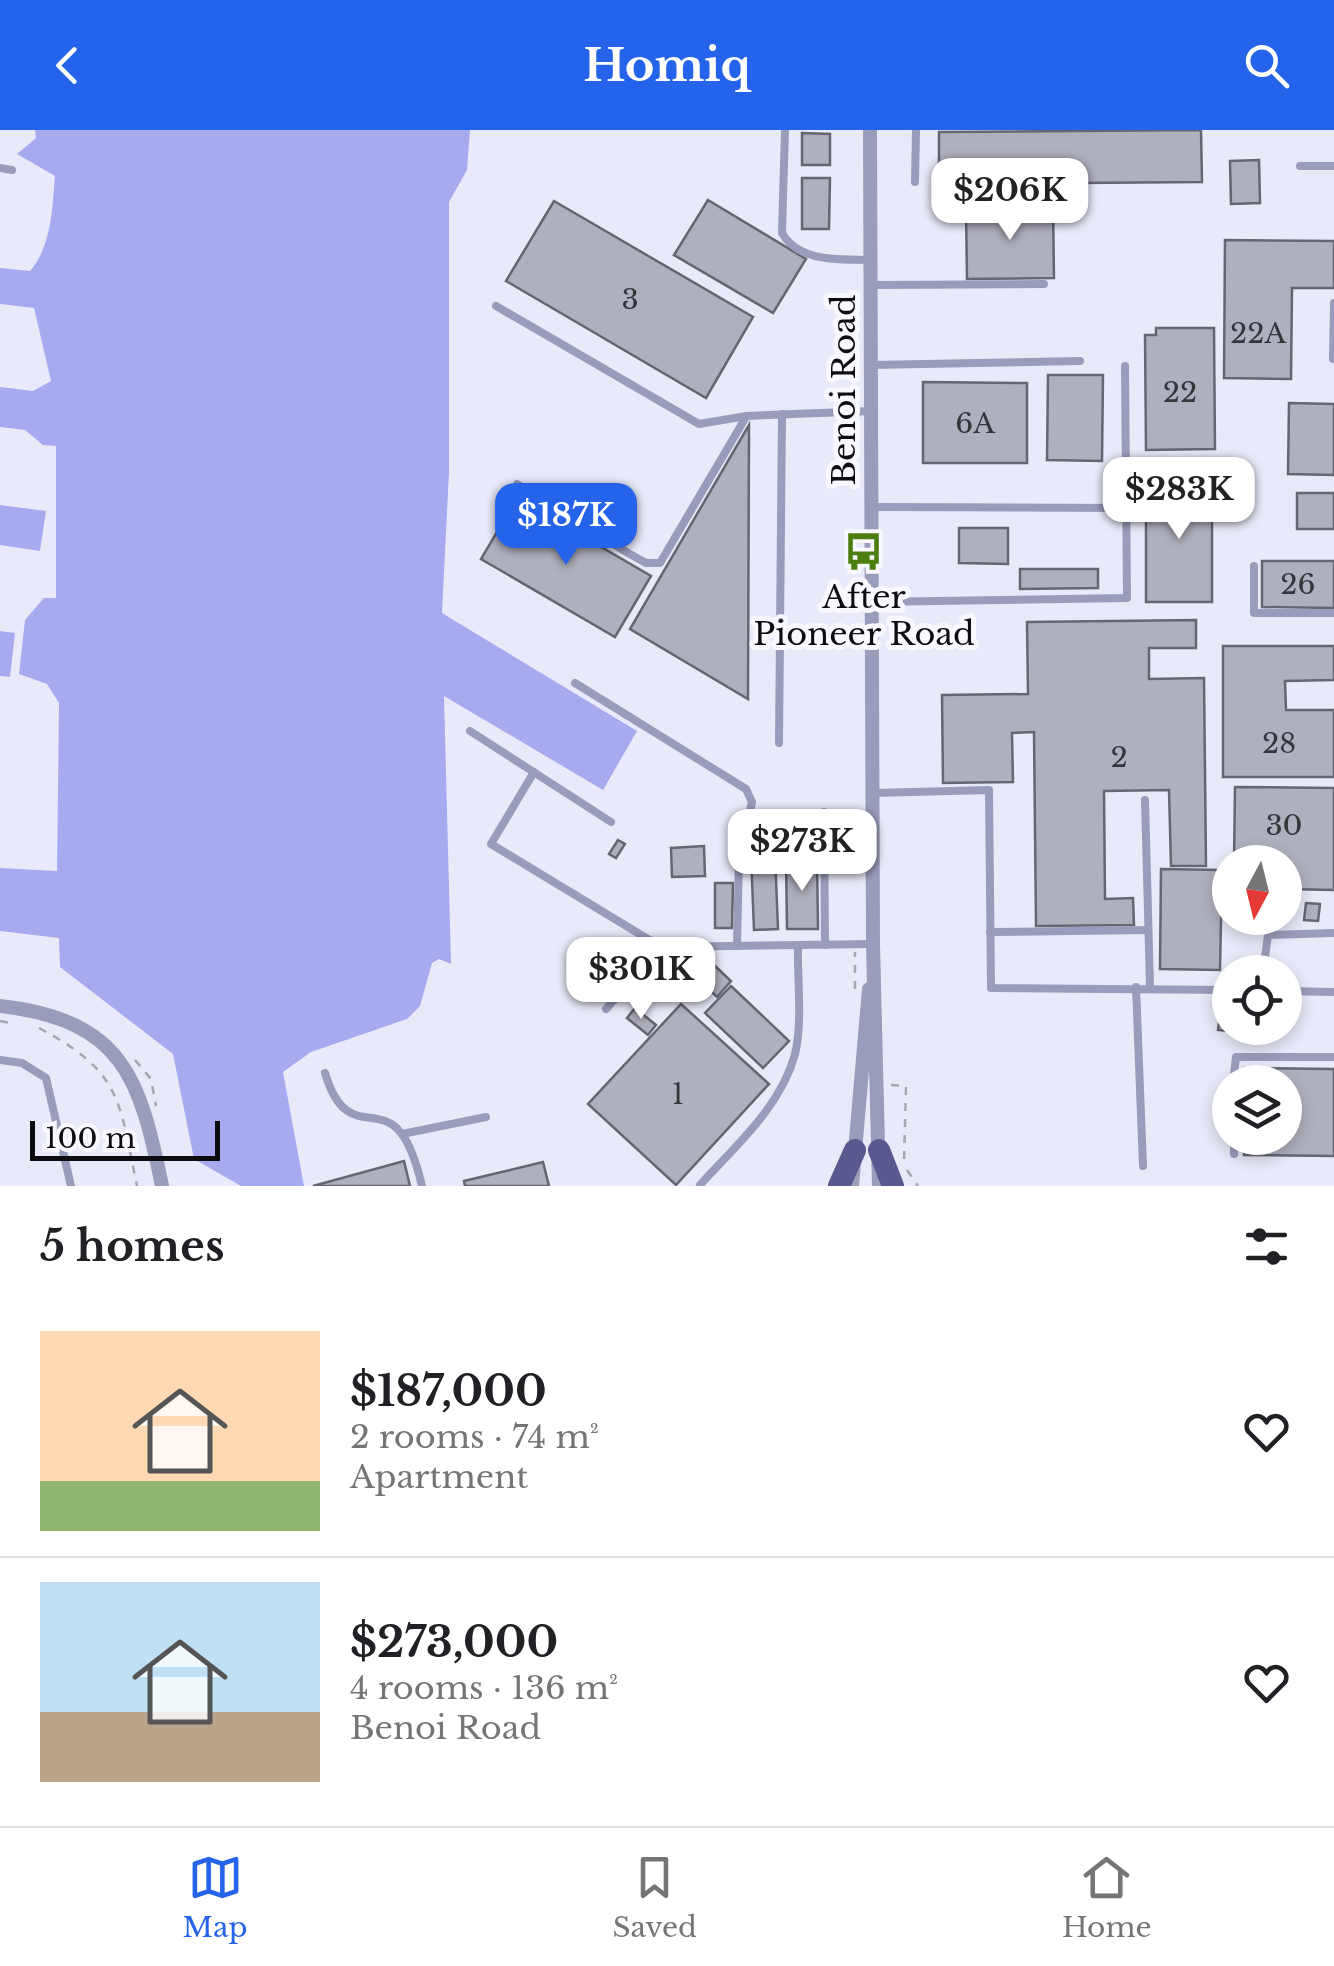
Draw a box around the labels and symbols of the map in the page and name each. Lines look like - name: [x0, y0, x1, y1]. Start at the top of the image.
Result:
- pin: $206K: [940, 158, 1080, 243]
- house number: 3: [621, 282, 639, 317]
- street label: Benoi Road: [824, 294, 864, 486]
- house number: 22A: [1230, 316, 1286, 351]
- house number: 22: [1163, 375, 1197, 410]
- house number: 6A: [955, 406, 995, 441]
- pin: $283K: [1109, 457, 1249, 542]
- pin: $187K: [496, 483, 636, 568]
- bus stop icon: After Pioneer Road: [843, 531, 885, 573]
- house number: 26: [1280, 567, 1316, 602]
- place label: After Pioneer Road: [753, 577, 975, 654]
- house number: 28: [1262, 726, 1296, 761]
- house number: 2: [1110, 740, 1128, 775]
- house number: 30: [1265, 808, 1303, 843]
- pin: $273K: [732, 809, 872, 894]
- north arrow: [1212, 845, 1302, 935]
- pin: $301K: [571, 937, 711, 1022]
- house number: 1: [672, 1077, 684, 1112]
- scale bar: [30, 1116, 220, 1160]

